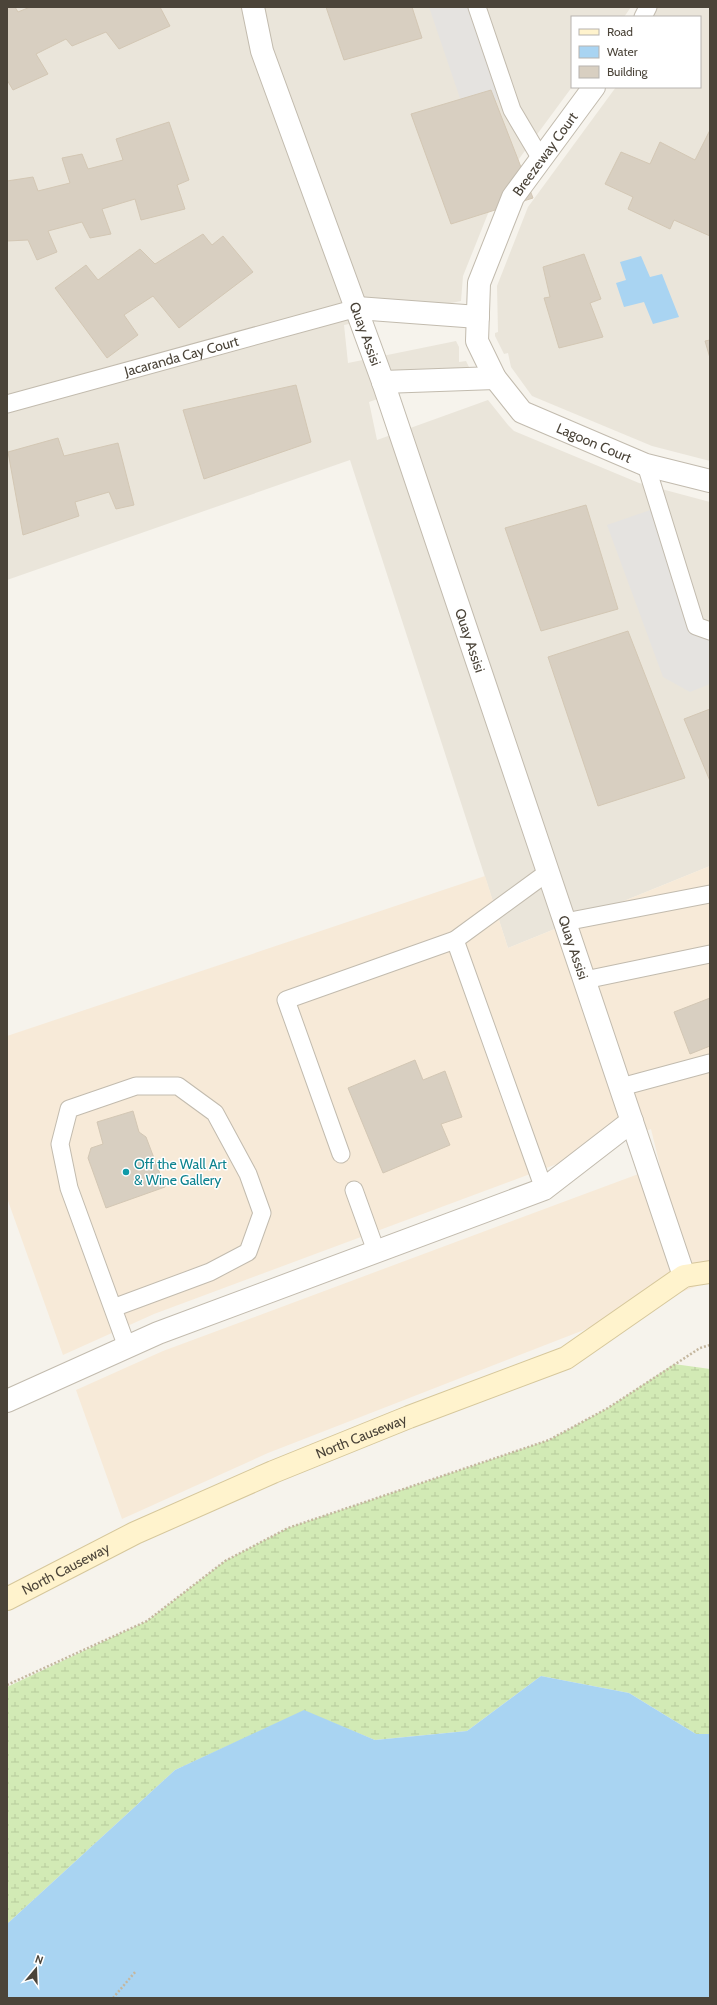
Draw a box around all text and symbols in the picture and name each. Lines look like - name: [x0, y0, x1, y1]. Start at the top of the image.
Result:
- legend: [571, 16, 701, 88]
- text: Road: [607, 24, 633, 39]
- text: Water: [607, 44, 638, 59]
- text: Building: [607, 64, 649, 79]
- street label: Breezeway Court: [508, 108, 582, 200]
- street label: Quay Assisi: [345, 299, 385, 368]
- street label: Jacaranda Cay Court: [121, 332, 241, 381]
- street label: Lagoon Court: [554, 419, 634, 467]
- street label: Quay Assisi: [451, 606, 489, 675]
- street label: Quay Assisi: [554, 913, 593, 982]
- place label: Off the Wall Art & Wine Gallery: [134, 1155, 227, 1189]
- marker: Off the Wall Art & Wine Gallery: [121, 1167, 131, 1177]
- street label: North Causeway: [313, 1410, 409, 1463]
- street label: North Causeway: [19, 1539, 113, 1599]
- north arrow: [16, 1949, 56, 1989]
- text: N: [33, 1952, 45, 1967]

